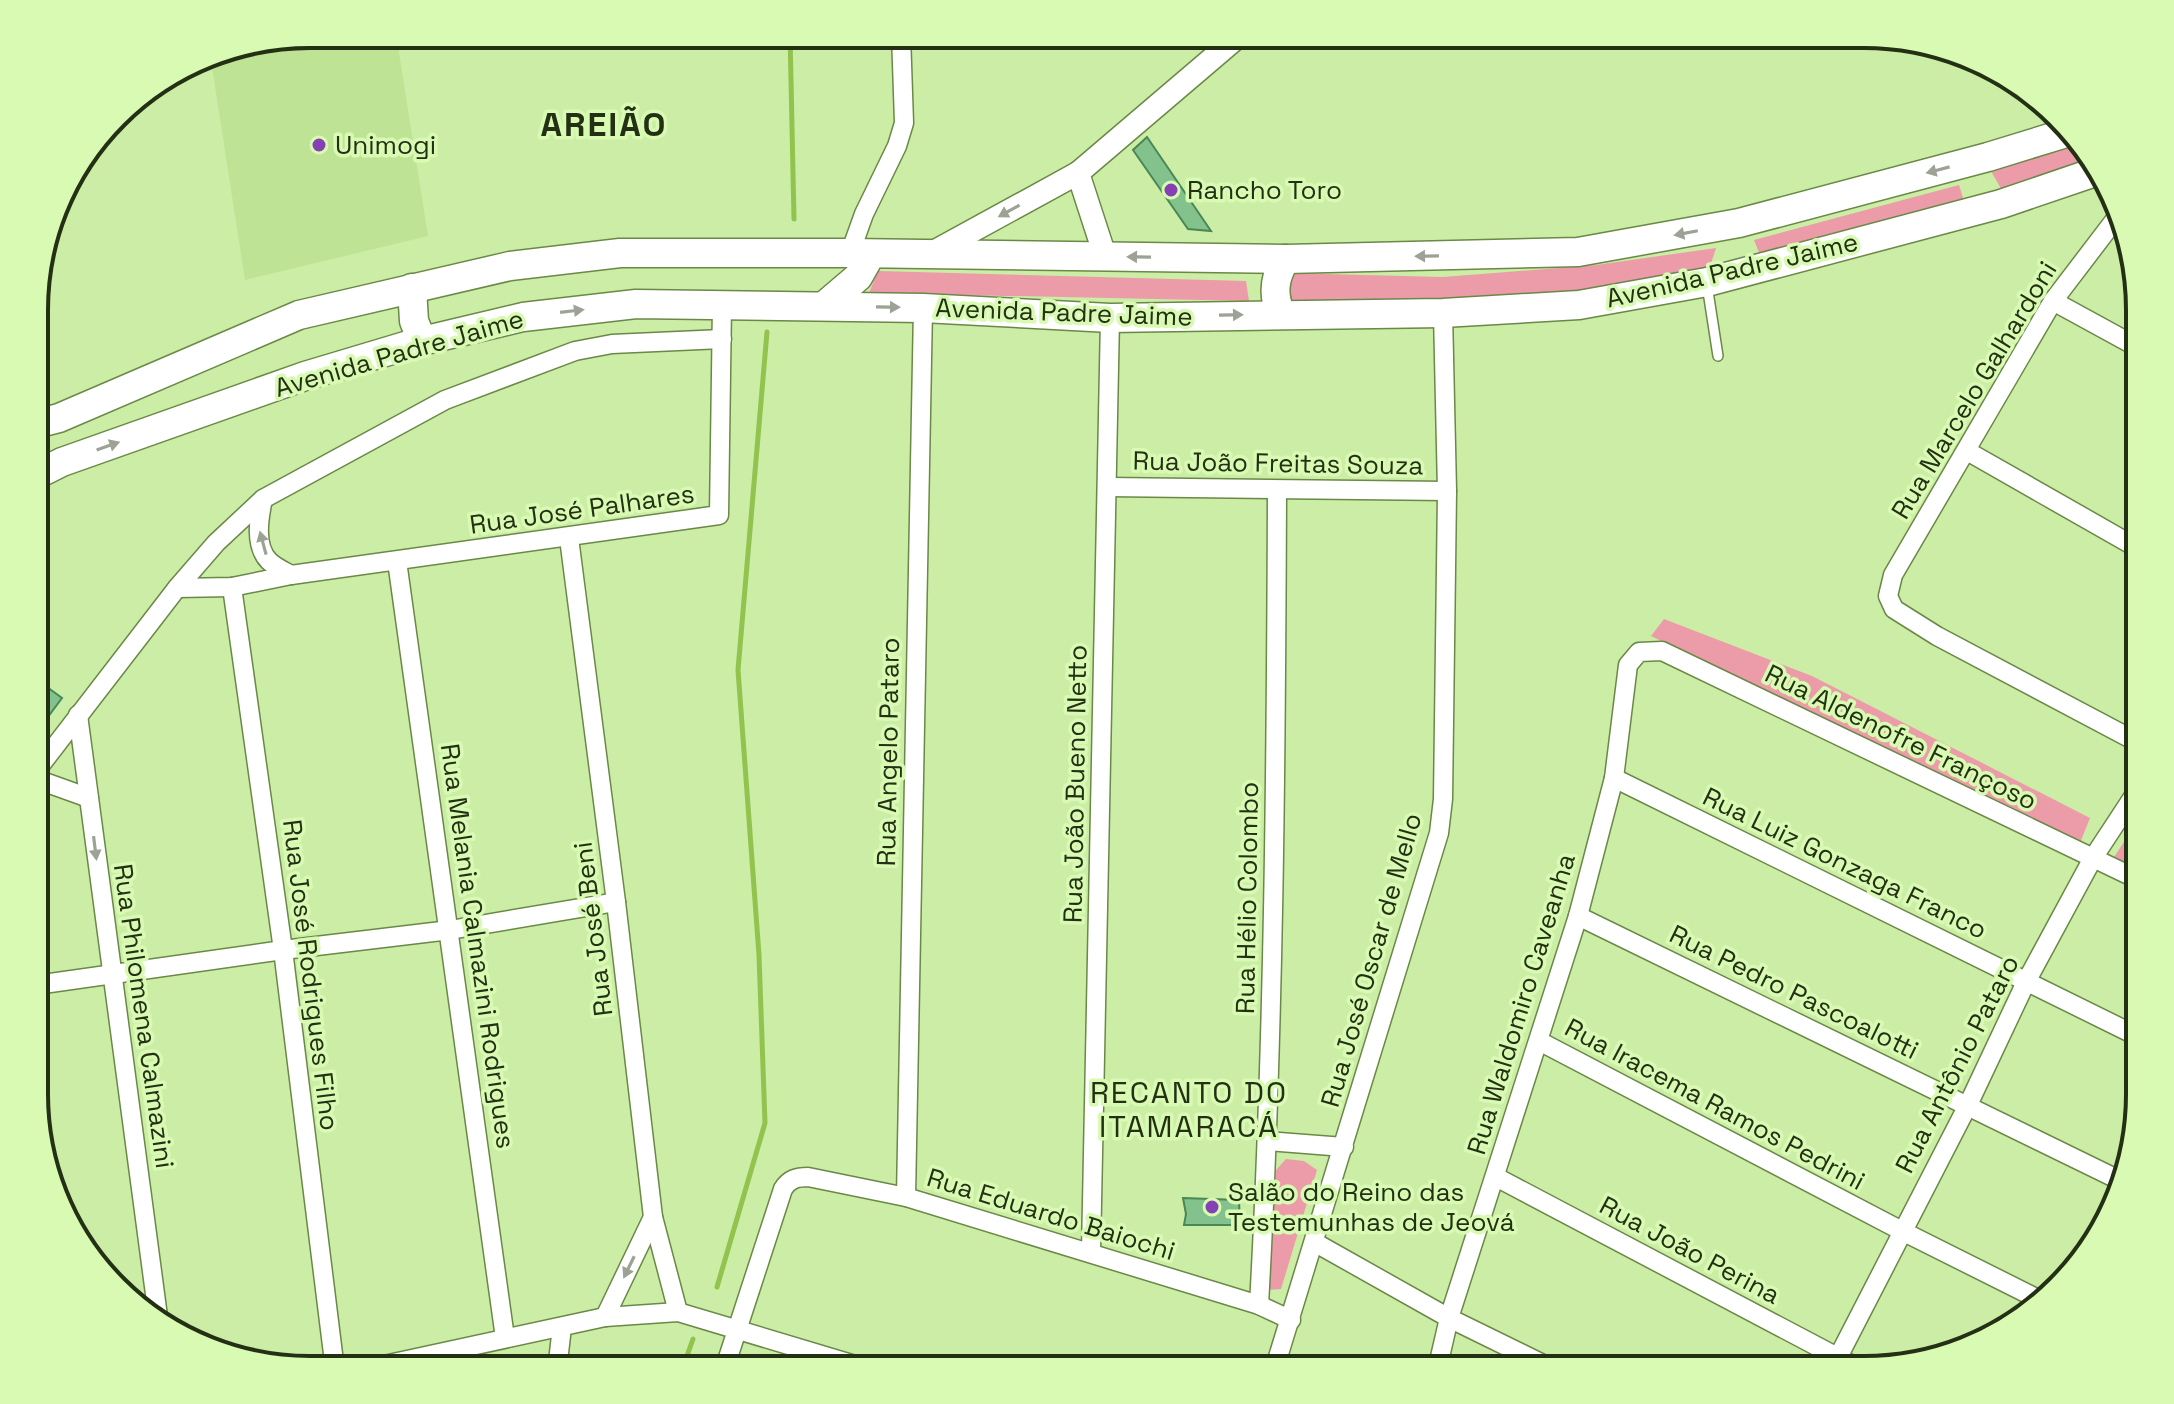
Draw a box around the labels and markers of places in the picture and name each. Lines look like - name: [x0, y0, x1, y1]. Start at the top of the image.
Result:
- place label: Unimogi: [335, 128, 436, 162]
- marker: Unimogi: [310, 136, 328, 154]
- place label: Rancho Toro: [1187, 173, 1342, 207]
- marker: Rancho Toro: [1162, 181, 1180, 199]
- place label: Salão do Reino das Testemunhas de Jeová: [1228, 1175, 1515, 1239]
- marker: Salão do Reino das Testemunhas de Jeová: [1203, 1198, 1221, 1216]

